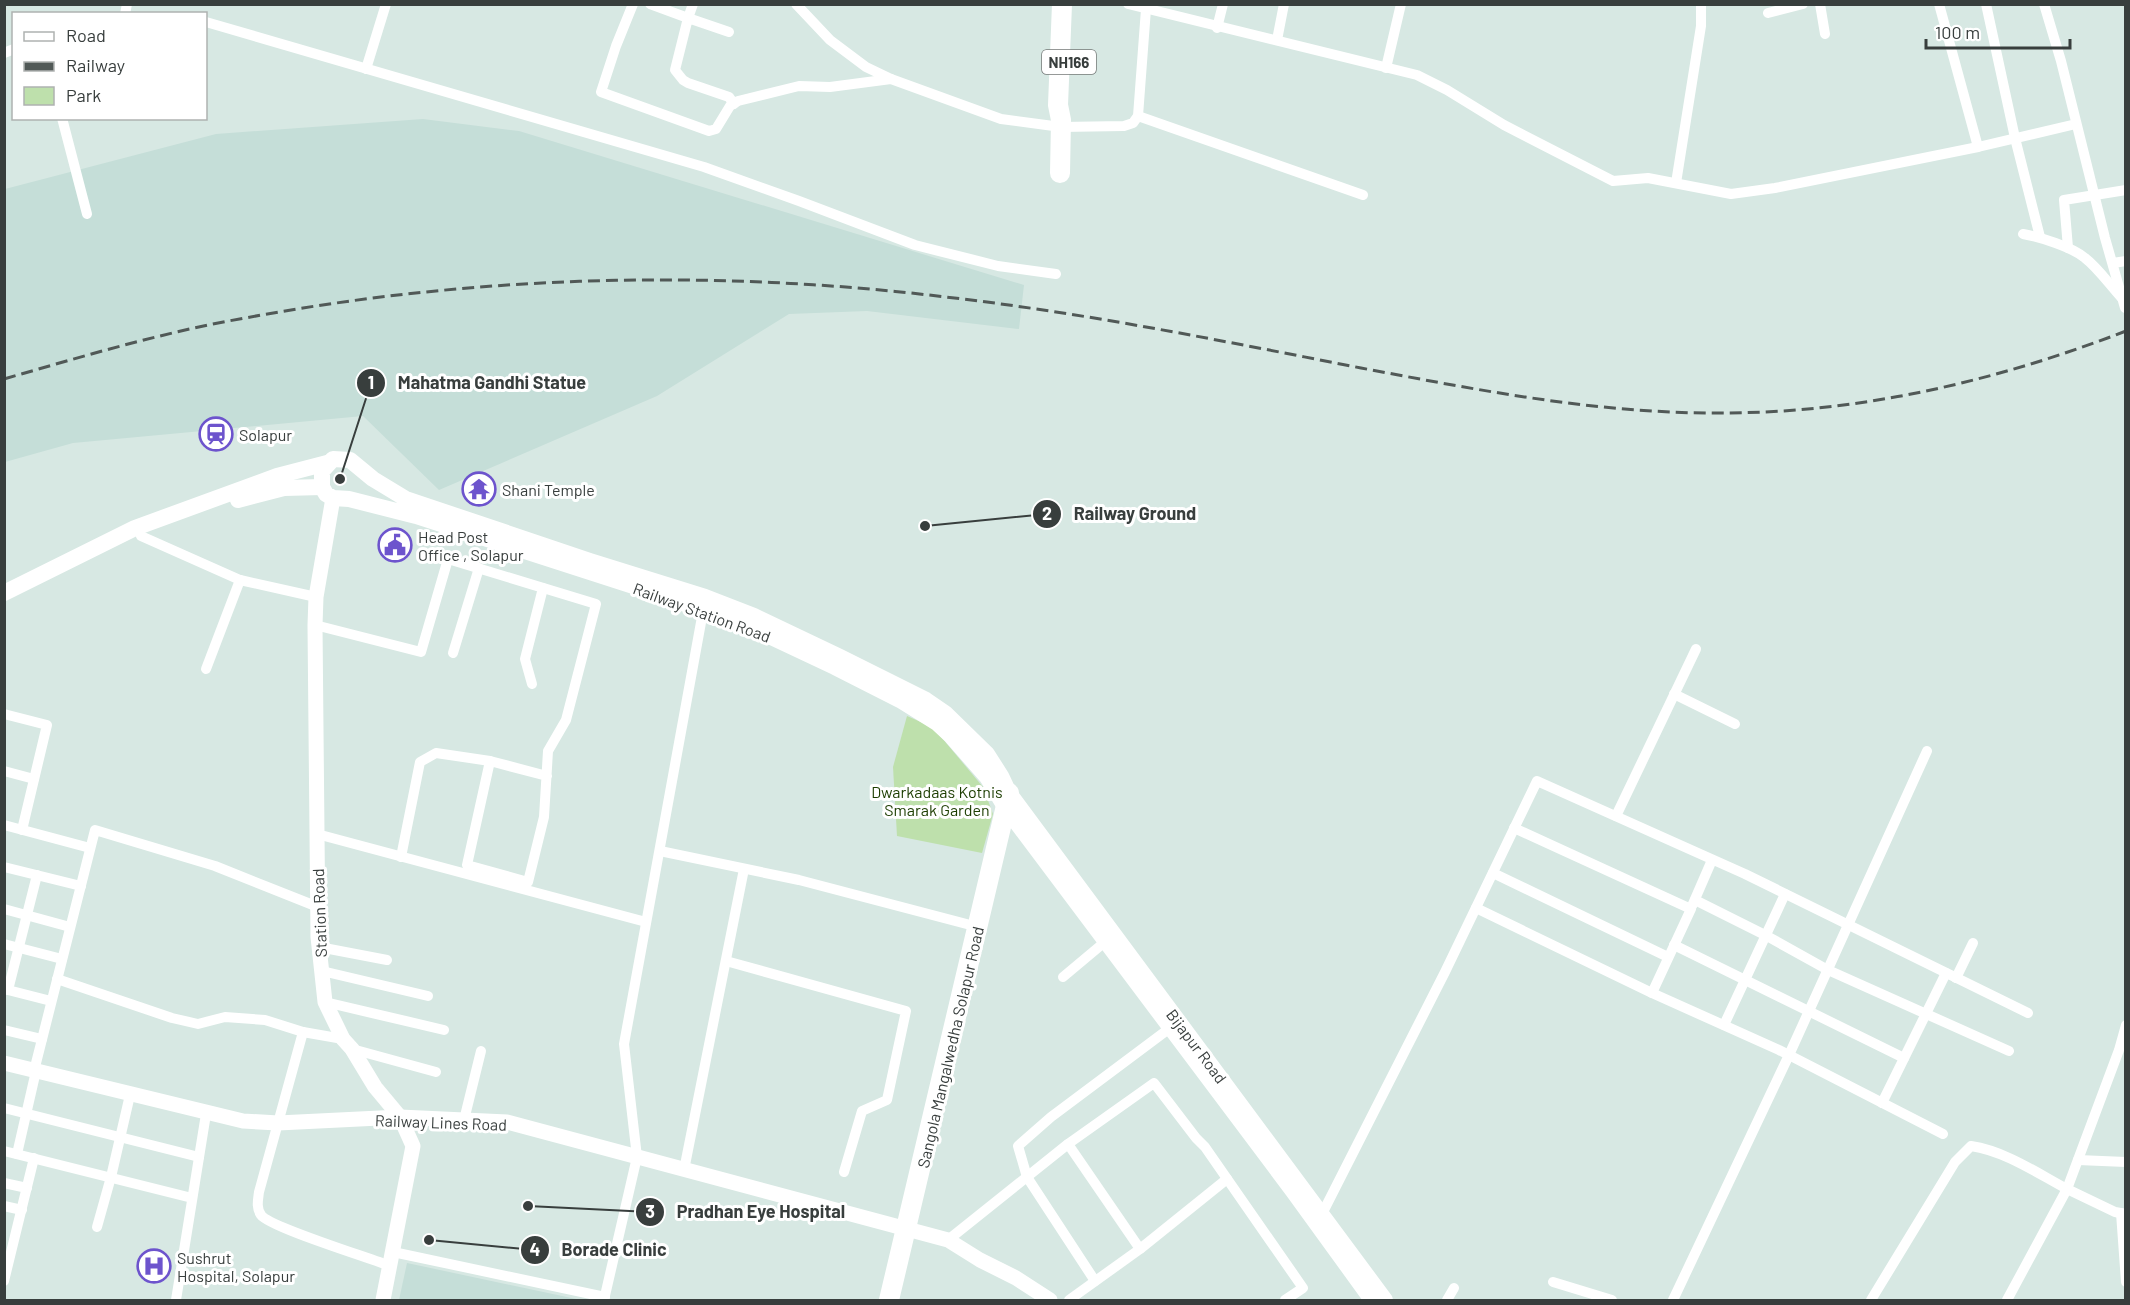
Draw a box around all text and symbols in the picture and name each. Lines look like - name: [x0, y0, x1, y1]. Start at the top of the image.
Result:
- legend: [12, 12, 207, 120]
- scale bar: [1926, 12, 2070, 50]
- text: 100 m: [1935, 21, 1980, 43]
- text: Road: [66, 24, 106, 46]
- road number: NH166: [1042, 50, 1096, 74]
- text: Railway: [66, 54, 125, 76]
- text: Park: [66, 84, 101, 106]
- callout: Mahatma Gandhi Statue: [356, 365, 599, 401]
- text: 1: [368, 371, 374, 393]
- text: Mahatma Gandhi Statue: [398, 371, 586, 393]
- station icon: Solapur: [198, 416, 234, 452]
- place label: Solapur: [239, 425, 292, 444]
- temple icon: Shani Temple: [461, 471, 497, 507]
- place label: Shani Temple: [502, 480, 595, 499]
- callout: Railway Ground: [1032, 496, 1208, 532]
- text: 2: [1042, 502, 1052, 524]
- text: Railway Ground: [1074, 502, 1196, 524]
- public building icon: Head Post Office , Solapur: [377, 527, 413, 563]
- place label: Head Post Office , Solapur: [418, 527, 524, 564]
- street label: Railway Station Road: [631, 578, 773, 646]
- park label: Dwarkadaas Kotnis Smarak Garden: [871, 782, 1003, 819]
- street label: Station Road: [308, 868, 330, 958]
- street label: Sangola Mangalwedha Solapur Road: [913, 924, 987, 1170]
- street label: Bijapur Road: [1163, 1005, 1231, 1087]
- street label: Railway Lines Road: [375, 1110, 507, 1134]
- callout: Pradhan Eye Hospital: [635, 1194, 857, 1230]
- text: 3: [645, 1200, 655, 1222]
- text: Pradhan Eye Hospital: [677, 1200, 845, 1222]
- callout: Borade Clinic: [520, 1232, 679, 1268]
- text: 4: [530, 1238, 541, 1260]
- text: Borade Clinic: [561, 1238, 667, 1260]
- hospital icon: Sushrut Hospital, Solapur: [136, 1248, 172, 1284]
- place label: Sushrut Hospital, Solapur: [177, 1248, 295, 1285]

